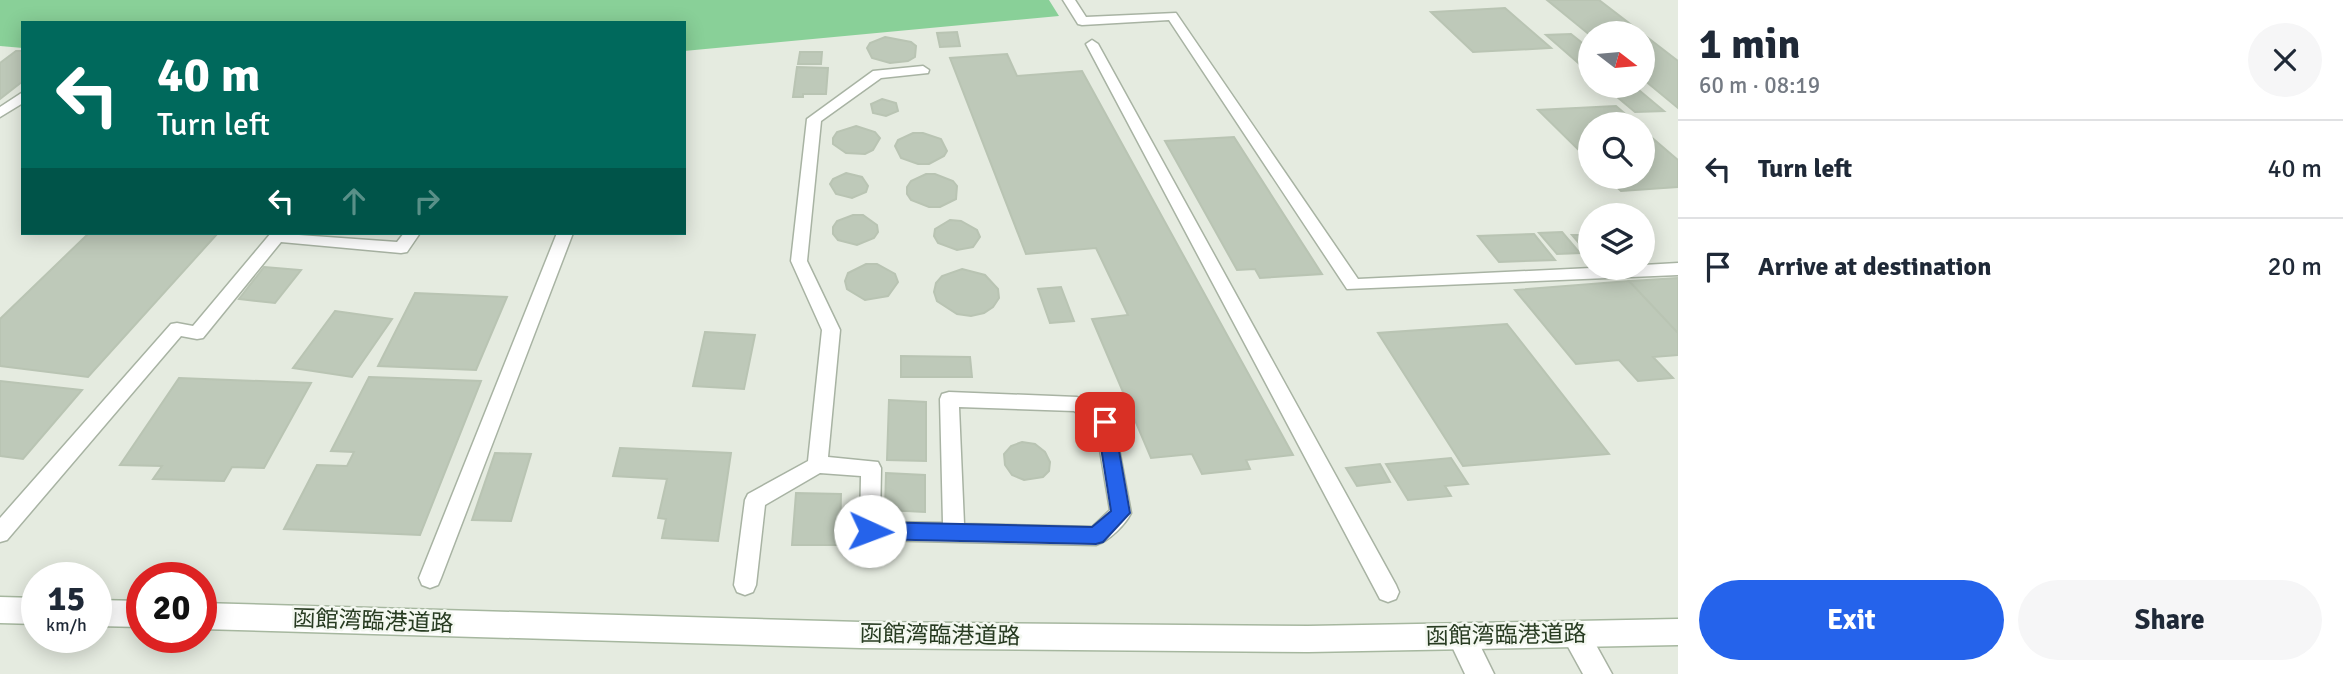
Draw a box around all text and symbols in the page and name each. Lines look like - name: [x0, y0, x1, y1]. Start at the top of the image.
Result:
- text: 1 min: [1699, 19, 1800, 70]
- north arrow: [1578, 21, 1656, 98]
- map controls: [1578, 21, 1655, 280]
- button: close: [2248, 23, 2322, 97]
- text: 40 m: [157, 45, 260, 105]
- icon: left: [42, 49, 133, 140]
- text: 60 m · 08:19: [1699, 71, 1820, 100]
- text: Turn left: [157, 105, 270, 144]
- button: search: [1578, 112, 1655, 189]
- icon: left: [1699, 150, 1737, 188]
- text: Turn left: [1758, 153, 1852, 185]
- text: 40 m: [2267, 153, 2322, 185]
- icon: left: [262, 182, 300, 220]
- icon: ahead: [335, 182, 373, 220]
- icon: right: [408, 182, 446, 220]
- button: layers: [1578, 203, 1655, 280]
- icon: arrive: [1699, 248, 1737, 286]
- text: Arrive at destination: [1758, 251, 1991, 283]
- text: 20 m: [2267, 251, 2322, 283]
- pin: [1075, 392, 1135, 452]
- icon: arrive: [1086, 403, 1124, 441]
- position arrow: [833, 494, 907, 568]
- speed limit sign: 20: [126, 562, 217, 653]
- text: 15: [48, 577, 85, 620]
- button: Exit: [1699, 580, 2004, 660]
- button: Share: [2018, 580, 2322, 660]
- street label: 函館湾臨港道路: [292, 604, 454, 638]
- text: km/h: [46, 614, 87, 636]
- street label: 函館湾臨港道路: [859, 619, 1021, 651]
- street label: 函館湾臨港道路: [1425, 619, 1587, 651]

